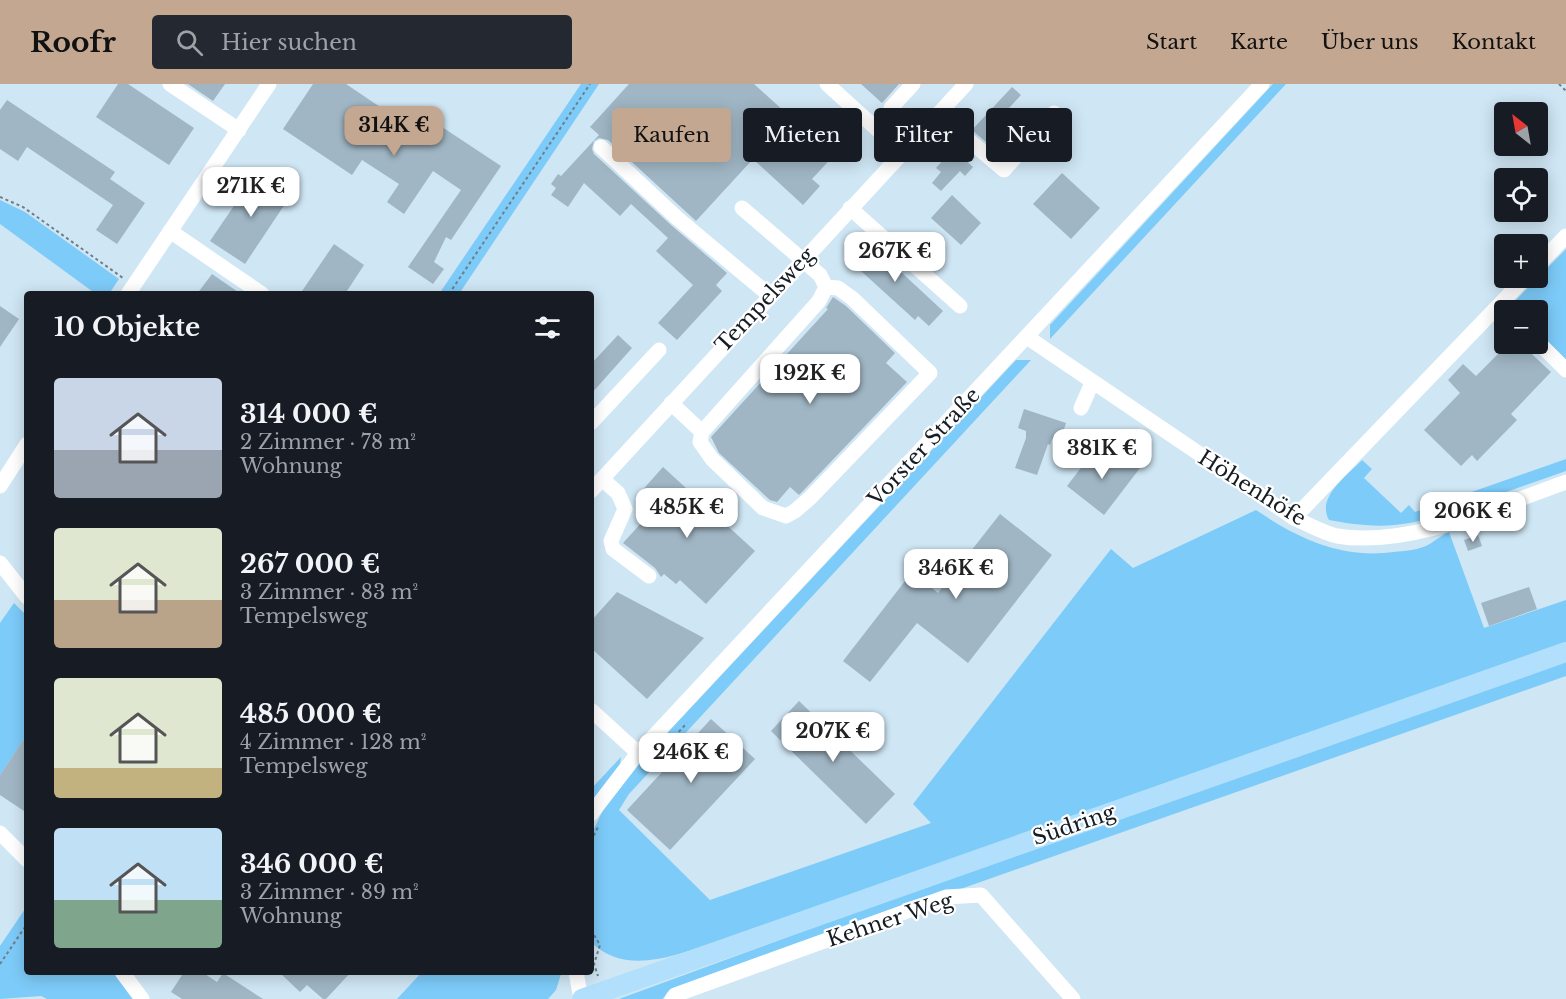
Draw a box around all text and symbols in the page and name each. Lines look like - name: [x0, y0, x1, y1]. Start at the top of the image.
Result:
- search box: [152, 15, 572, 69]
- text: Roofr: [30, 25, 116, 60]
- icon: search: [173, 26, 206, 59]
- text: Hier suchen: [221, 29, 357, 56]
- text: Start: [1146, 29, 1197, 55]
- text: Karte: [1230, 29, 1288, 55]
- text: Über uns: [1321, 29, 1419, 55]
- text: Kontakt: [1452, 29, 1536, 55]
- north arrow: [1494, 102, 1548, 156]
- map controls: [1494, 102, 1548, 354]
- pin: 314K €: [345, 106, 443, 157]
- chip: Kaufen: [612, 108, 731, 162]
- chip: Mieten: [743, 108, 862, 162]
- chip: Filter: [874, 108, 974, 162]
- chip: Neu: [986, 108, 1072, 162]
- text: 314K €: [358, 113, 430, 137]
- pin: 271K €: [202, 167, 300, 218]
- button: locate: [1494, 168, 1548, 222]
- text: 271K €: [216, 174, 286, 198]
- pin: 267K €: [846, 232, 944, 283]
- button: +: [1494, 234, 1548, 288]
- text: 267K €: [858, 239, 932, 263]
- street label: Tempelsweg: [710, 242, 820, 358]
- button: −: [1494, 300, 1548, 354]
- text: 10 Objekte: [54, 311, 200, 343]
- icon: filters: [531, 311, 564, 344]
- pin: 192K €: [761, 354, 859, 405]
- text: 192K €: [774, 361, 846, 385]
- street label: Vorster Straße: [862, 382, 986, 512]
- text: 314 000 €: [240, 398, 378, 430]
- icon: home: [102, 402, 174, 474]
- pin: 381K €: [1053, 429, 1151, 480]
- text: 2 Zimmer · 78 m²: [240, 430, 416, 454]
- text: 381K €: [1067, 436, 1137, 460]
- street label: Höhenhöfe: [1193, 445, 1311, 531]
- text: Wohnung: [240, 454, 342, 478]
- pin: 485K €: [638, 488, 736, 539]
- pin: 206K €: [1424, 492, 1522, 543]
- text: 485K €: [650, 495, 724, 519]
- text: 206K €: [1434, 499, 1512, 523]
- text: 267 000 €: [240, 548, 380, 580]
- pin: 346K €: [907, 549, 1005, 600]
- icon: home: [102, 552, 174, 624]
- text: 346K €: [918, 556, 994, 580]
- text: 3 Zimmer · 83 m²: [240, 580, 418, 604]
- text: Tempelsweg: [240, 604, 367, 628]
- text: 485 000 €: [240, 698, 382, 730]
- icon: home: [102, 702, 174, 774]
- pin: 207K €: [784, 712, 882, 763]
- text: 207K €: [795, 719, 871, 743]
- text: 4 Zimmer · 128 m²: [240, 730, 427, 754]
- pin: 246K €: [642, 733, 740, 784]
- text: 246K €: [653, 740, 729, 764]
- text: Tempelsweg: [240, 754, 367, 778]
- street label: Südring: [1029, 799, 1119, 851]
- text: 346 000 €: [240, 848, 384, 880]
- icon: home: [102, 852, 174, 924]
- text: 3 Zimmer · 89 m²: [240, 880, 419, 904]
- street label: Kehner Weg: [824, 887, 957, 953]
- text: Wohnung: [240, 904, 342, 928]

